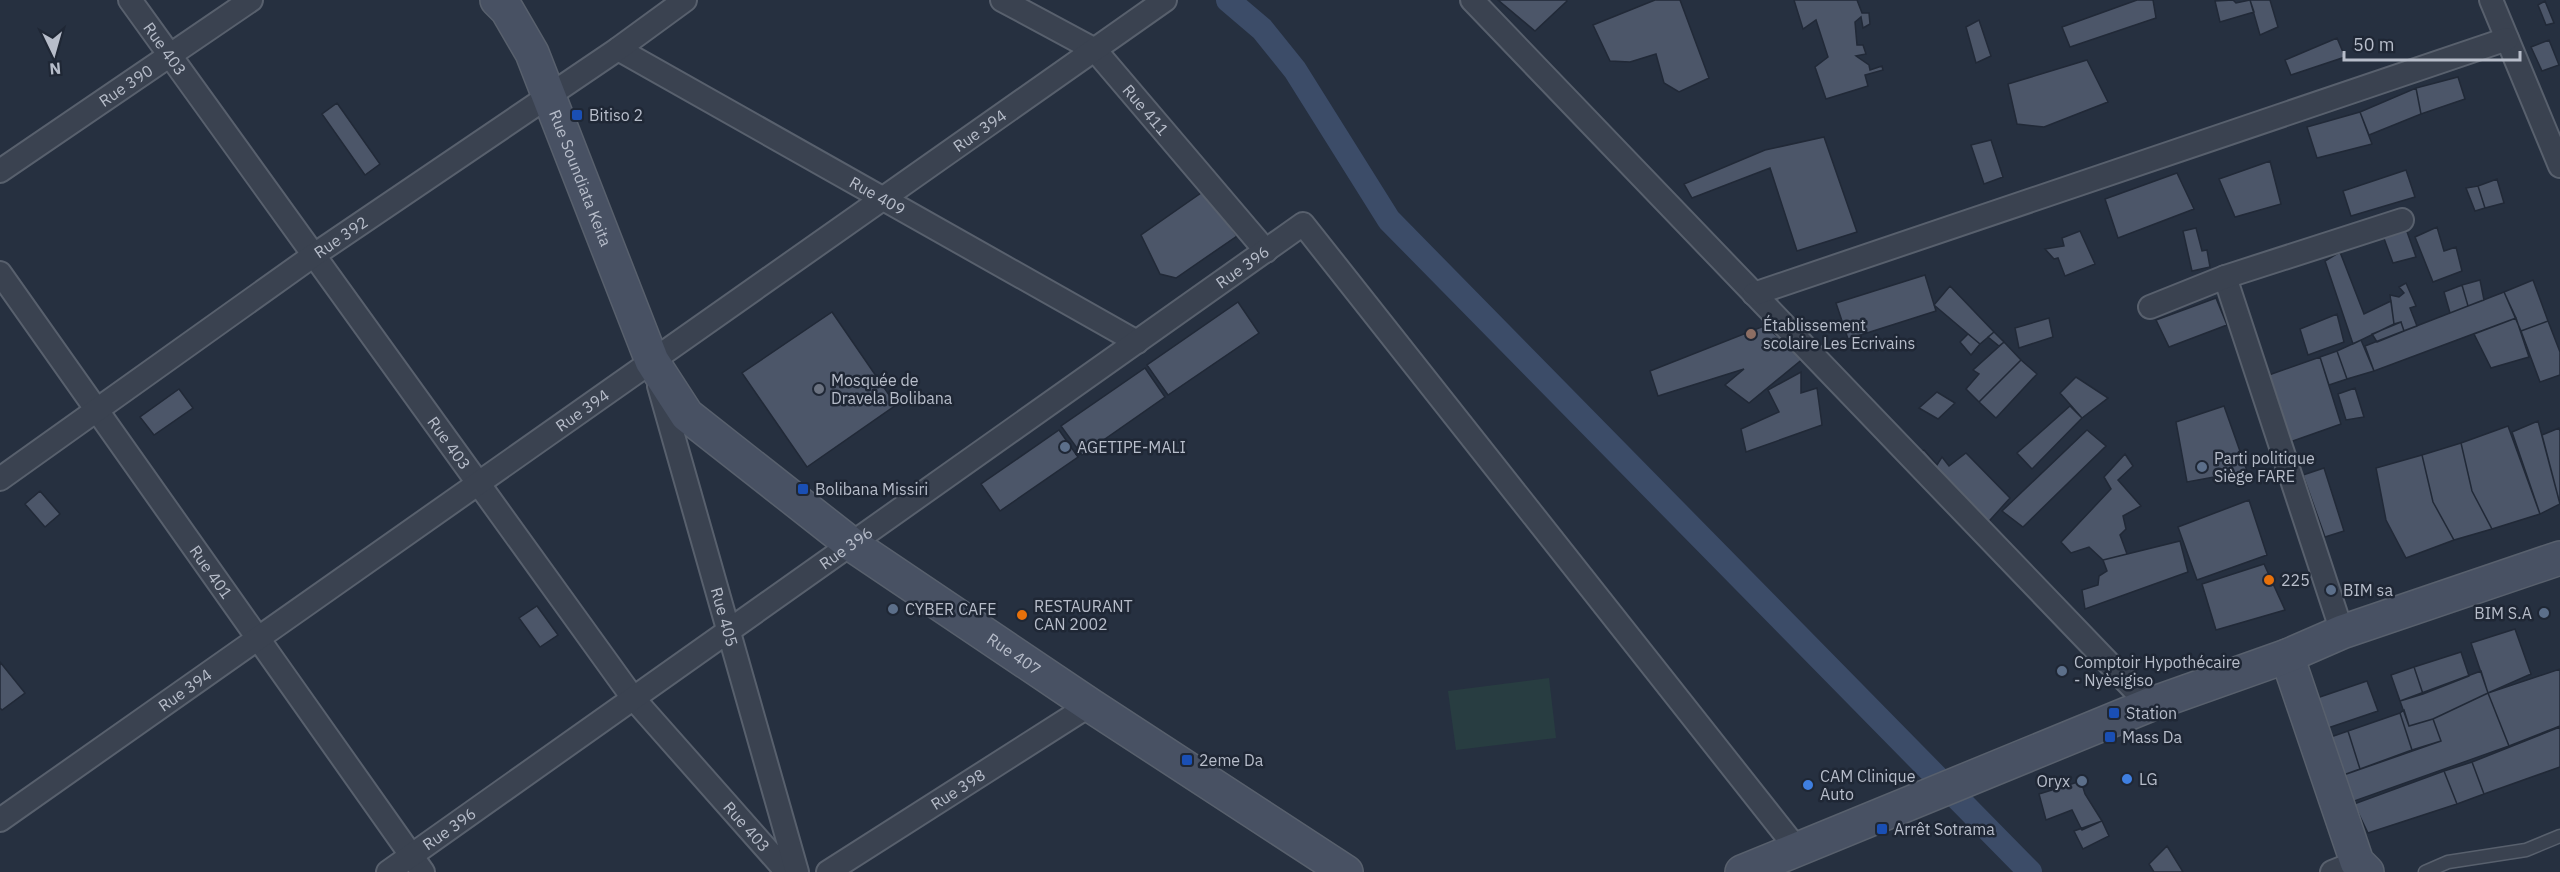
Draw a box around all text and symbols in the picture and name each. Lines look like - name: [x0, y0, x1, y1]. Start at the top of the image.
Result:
- street label: Rue 403: [139, 18, 191, 79]
- north arrow: [24, 24, 84, 84]
- scale bar: [2344, 24, 2520, 62]
- text: 50 m: [2353, 33, 2395, 56]
- text: N: [49, 58, 62, 79]
- street label: Rue 390: [95, 60, 156, 111]
- street label: Rue 411: [1119, 80, 1173, 139]
- place label: Bitiso 2: [589, 105, 643, 125]
- street label: Rue 394: [949, 105, 1010, 156]
- street label: Rue Soundiata Keita: [545, 107, 616, 250]
- marker: Bitiso 2: [570, 108, 584, 122]
- street label: Rue 409: [846, 172, 909, 219]
- street label: Rue 392: [310, 212, 371, 262]
- street label: Rue 396: [1212, 241, 1273, 293]
- place label: Établissement scolaire Les Ecrivains: [1763, 314, 1915, 353]
- marker: Établissement scolaire Les Ecrivains: [1744, 327, 1758, 341]
- place label: Mosquée de Dravela Bolibana: [831, 370, 953, 408]
- marker: Mosquée de Dravela Bolibana: [812, 382, 826, 396]
- street label: Rue 394: [552, 385, 613, 436]
- street label: Rue 403: [423, 412, 475, 473]
- place label: AGETIPE-MALI: [1077, 437, 1186, 457]
- marker: AGETIPE-MALI: [1058, 440, 1072, 454]
- place label: Parti politique Siège FARE: [2214, 448, 2315, 486]
- marker: Parti politique Siège FARE: [2195, 460, 2209, 474]
- place label: Bolibana Missiri: [815, 479, 928, 499]
- marker: Bolibana Missiri: [796, 482, 810, 496]
- street label: Rue 396: [815, 522, 876, 573]
- street label: Rue 401: [185, 541, 237, 603]
- place label: 225: [2281, 570, 2310, 590]
- marker: 225: [2262, 573, 2276, 587]
- place label: BIM sa: [2343, 580, 2393, 600]
- marker: BIM sa: [2324, 583, 2338, 597]
- street label: Rue 405: [707, 585, 742, 649]
- place label: RESTAURANT CAN 2002: [1034, 596, 1133, 634]
- place label: CYBER CAFE: [905, 599, 997, 619]
- marker: CYBER CAFE: [886, 602, 900, 616]
- place label: BIM S.A: [2474, 603, 2532, 623]
- marker: BIM S.A: [2537, 606, 2551, 620]
- marker: RESTAURANT CAN 2002: [1015, 608, 1029, 622]
- street label: Rue 407: [983, 629, 1045, 679]
- place label: Comptoir Hypothécaire - Nyèsigiso: [2074, 652, 2241, 690]
- street label: Rue 394: [154, 664, 215, 716]
- marker: Comptoir Hypothécaire - Nyèsigiso: [2055, 664, 2069, 678]
- place label: Station: [2126, 703, 2177, 723]
- marker: Station: [2107, 706, 2121, 720]
- place label: Mass Da: [2122, 727, 2183, 747]
- marker: Mass Da: [2103, 730, 2117, 744]
- place label: 2eme Da: [1199, 750, 1264, 770]
- marker: 2eme Da: [1180, 753, 1194, 767]
- street label: Rue 398: [927, 764, 989, 814]
- place label: CAM Clinique Auto: [1820, 766, 1916, 804]
- place label: LG: [2139, 769, 2158, 789]
- place label: Oryx: [2037, 771, 2070, 791]
- marker: LG: [2120, 772, 2134, 786]
- marker: Oryx: [2075, 774, 2089, 788]
- marker: CAM Clinique Auto: [1801, 778, 1815, 792]
- street label: Rue 403: [719, 797, 774, 856]
- street label: Rue 396: [419, 803, 480, 854]
- place label: Arrêt Sotrama: [1894, 819, 1995, 839]
- marker: Arrêt Sotrama: [1875, 822, 1889, 836]

